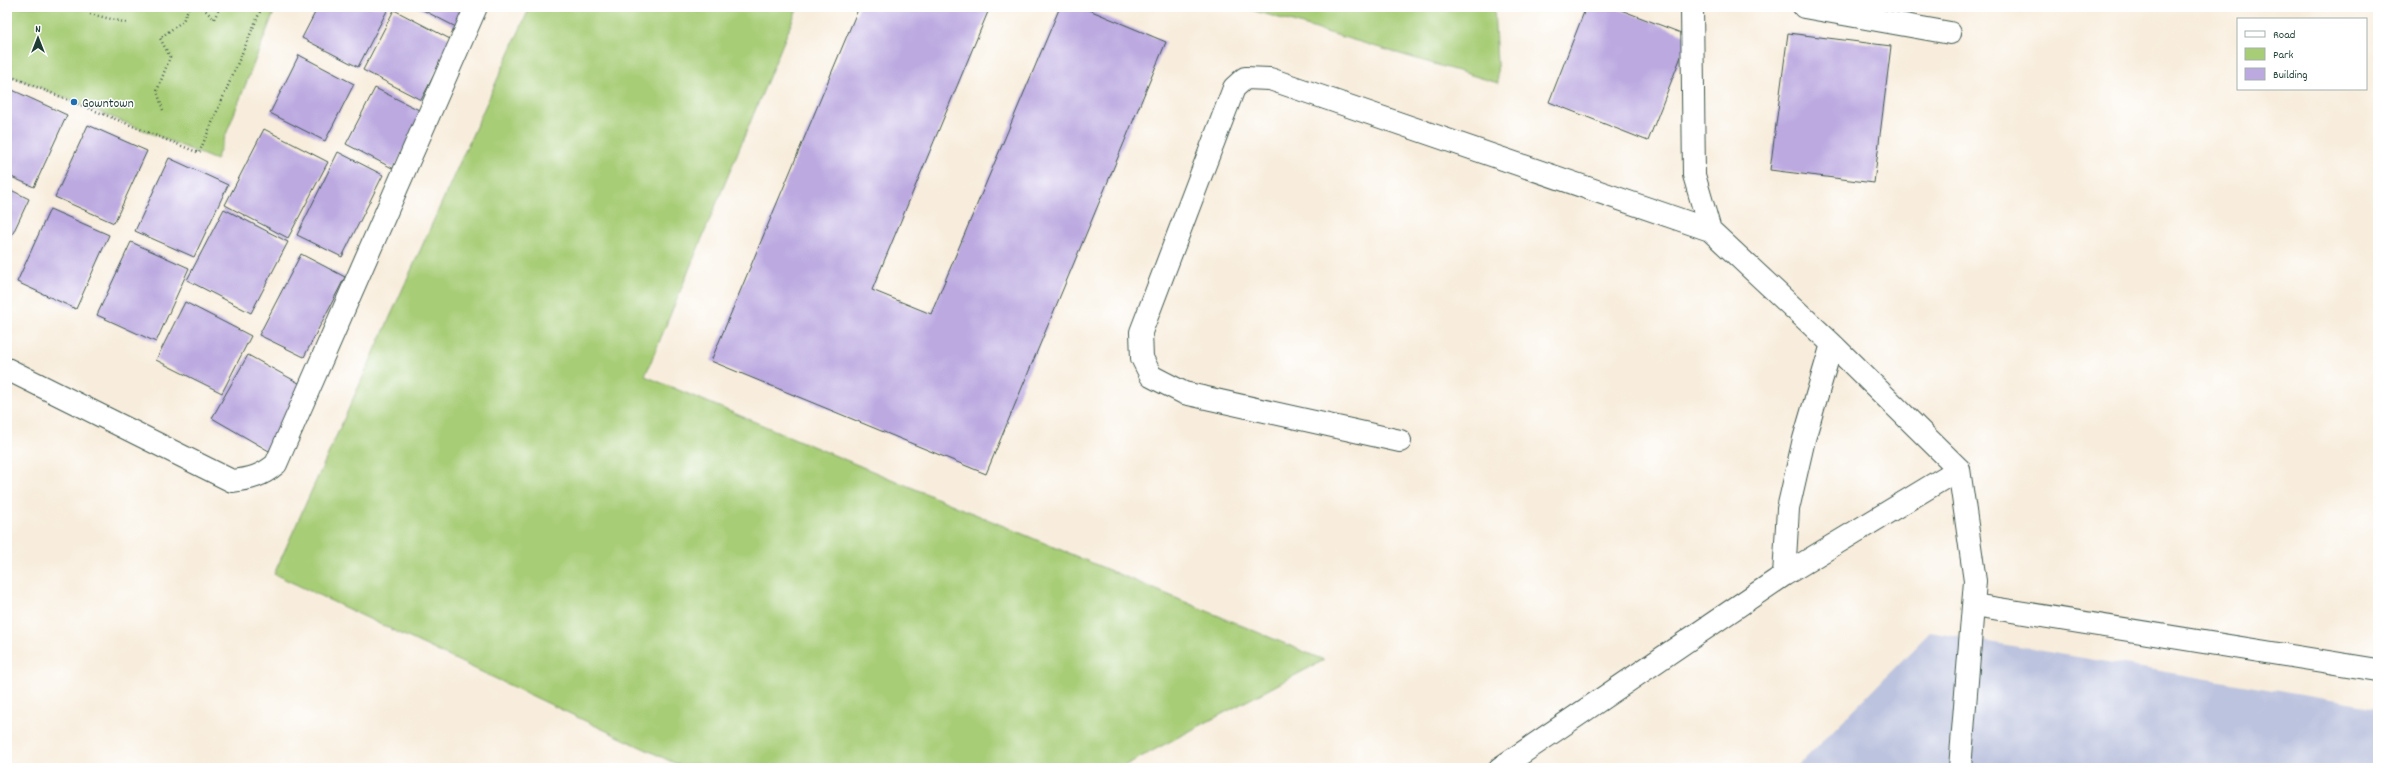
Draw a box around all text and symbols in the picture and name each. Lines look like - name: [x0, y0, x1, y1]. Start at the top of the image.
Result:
- north arrow: [18, 18, 58, 58]
- legend: [2237, 18, 2367, 90]
- text: N: [35, 22, 41, 38]
- text: Road: [2273, 27, 2295, 44]
- text: Park: [2273, 47, 2294, 64]
- text: Building: [2273, 67, 2308, 84]
- place label: Gowntown: [82, 95, 134, 114]
- marker: Gowntown: [69, 97, 79, 107]

